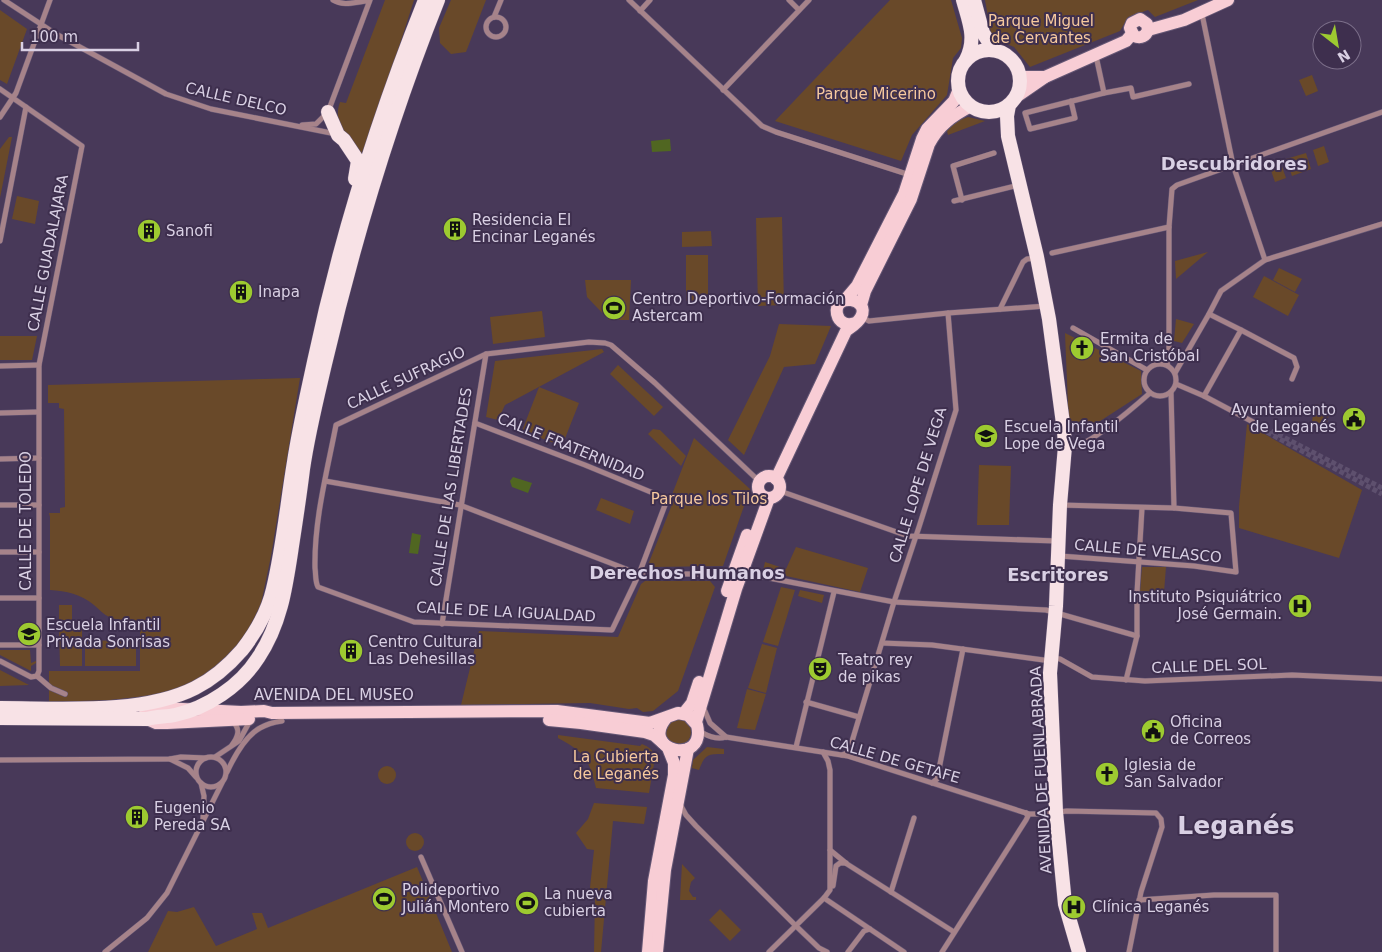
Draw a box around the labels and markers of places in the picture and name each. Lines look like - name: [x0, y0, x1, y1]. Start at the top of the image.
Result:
- place label: Residencia El Encinar Leganés: [472, 211, 596, 246]
- building icon: Residencia El Encinar Leganés: [442, 216, 468, 242]
- building icon: Sanofi: [136, 218, 162, 244]
- place label: Sanofi: [166, 222, 213, 240]
- building icon: Inapa: [228, 279, 254, 305]
- place label: Inapa: [258, 283, 300, 301]
- place label: Centro Deportivo-Formación Astercam: [632, 290, 844, 325]
- sports icon: Centro Deportivo-Formación Astercam: [601, 295, 627, 321]
- place label: Ermita de San Cristóbal: [1100, 330, 1200, 365]
- church icon: Ermita de San Cristóbal: [1069, 335, 1095, 361]
- place label: Ayuntamiento de Leganés: [1231, 401, 1336, 436]
- public building icon: Ayuntamiento de Leganés: [1341, 406, 1367, 432]
- place label: Escuela Infantil Lope de Vega: [1004, 418, 1119, 453]
- school or university icon: Escuela Infantil Lope de Vega: [973, 423, 999, 449]
- place label: Instituto Psiquiátrico José Germain.: [1128, 588, 1282, 623]
- hospital icon: Instituto Psiquiátrico José Germain.: [1287, 593, 1313, 619]
- place label: Escuela Infantil Privada Sonrisas: [46, 616, 170, 651]
- school or university icon: Escuela Infantil Privada Sonrisas: [16, 621, 42, 647]
- place label: Centro Cultural Las Dehesillas: [368, 633, 482, 668]
- building icon: Centro Cultural Las Dehesillas: [338, 638, 364, 664]
- place label: Teatro rey de pikas: [837, 651, 913, 686]
- theatre icon: Teatro rey de pikas: [807, 656, 833, 682]
- place label: Oficina de Correos: [1170, 713, 1251, 748]
- public building icon: Oficina de Correos: [1140, 718, 1166, 744]
- place label: Iglesia de San Salvador: [1124, 756, 1224, 791]
- church icon: Iglesia de San Salvador: [1094, 761, 1120, 787]
- place label: Eugenio Pereda SA: [154, 799, 231, 834]
- building icon: Eugenio Pereda SA: [124, 804, 150, 830]
- place label: Polideportivo Julián Montero: [401, 881, 509, 916]
- place label: La nueva cubierta: [544, 885, 613, 920]
- sports icon: Polideportivo Julián Montero: [371, 886, 397, 912]
- sports icon: La nueva cubierta: [514, 890, 540, 916]
- hospital icon: Clínica Leganés: [1061, 894, 1087, 920]
- place label: Clínica Leganés: [1092, 898, 1209, 916]

